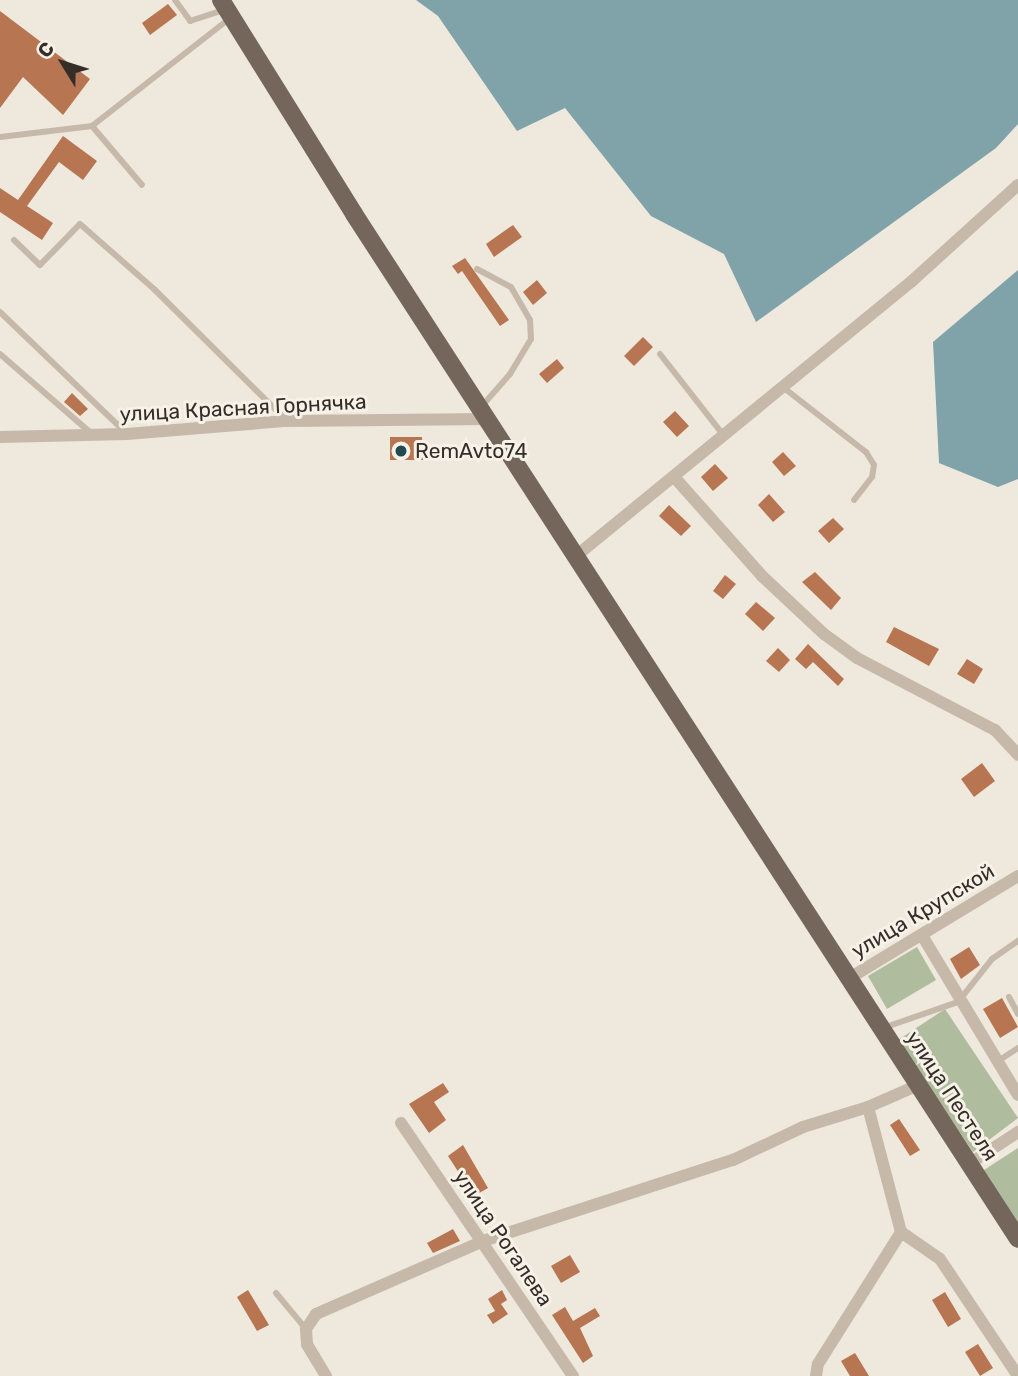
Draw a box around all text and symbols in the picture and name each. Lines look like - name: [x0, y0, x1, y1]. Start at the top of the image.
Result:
- north arrow: [28, 28, 98, 98]
- text: С: [33, 37, 59, 62]
- street label: улица Красная Горнячка: [119, 389, 367, 427]
- place label: RemAvto74: [415, 438, 527, 464]
- marker: RemAvto74: [393, 443, 409, 459]
- street label: улица Крупской: [847, 858, 999, 964]
- street label: улица Пестеля: [901, 1026, 1003, 1166]
- street label: улица Рогалева: [448, 1165, 558, 1311]

